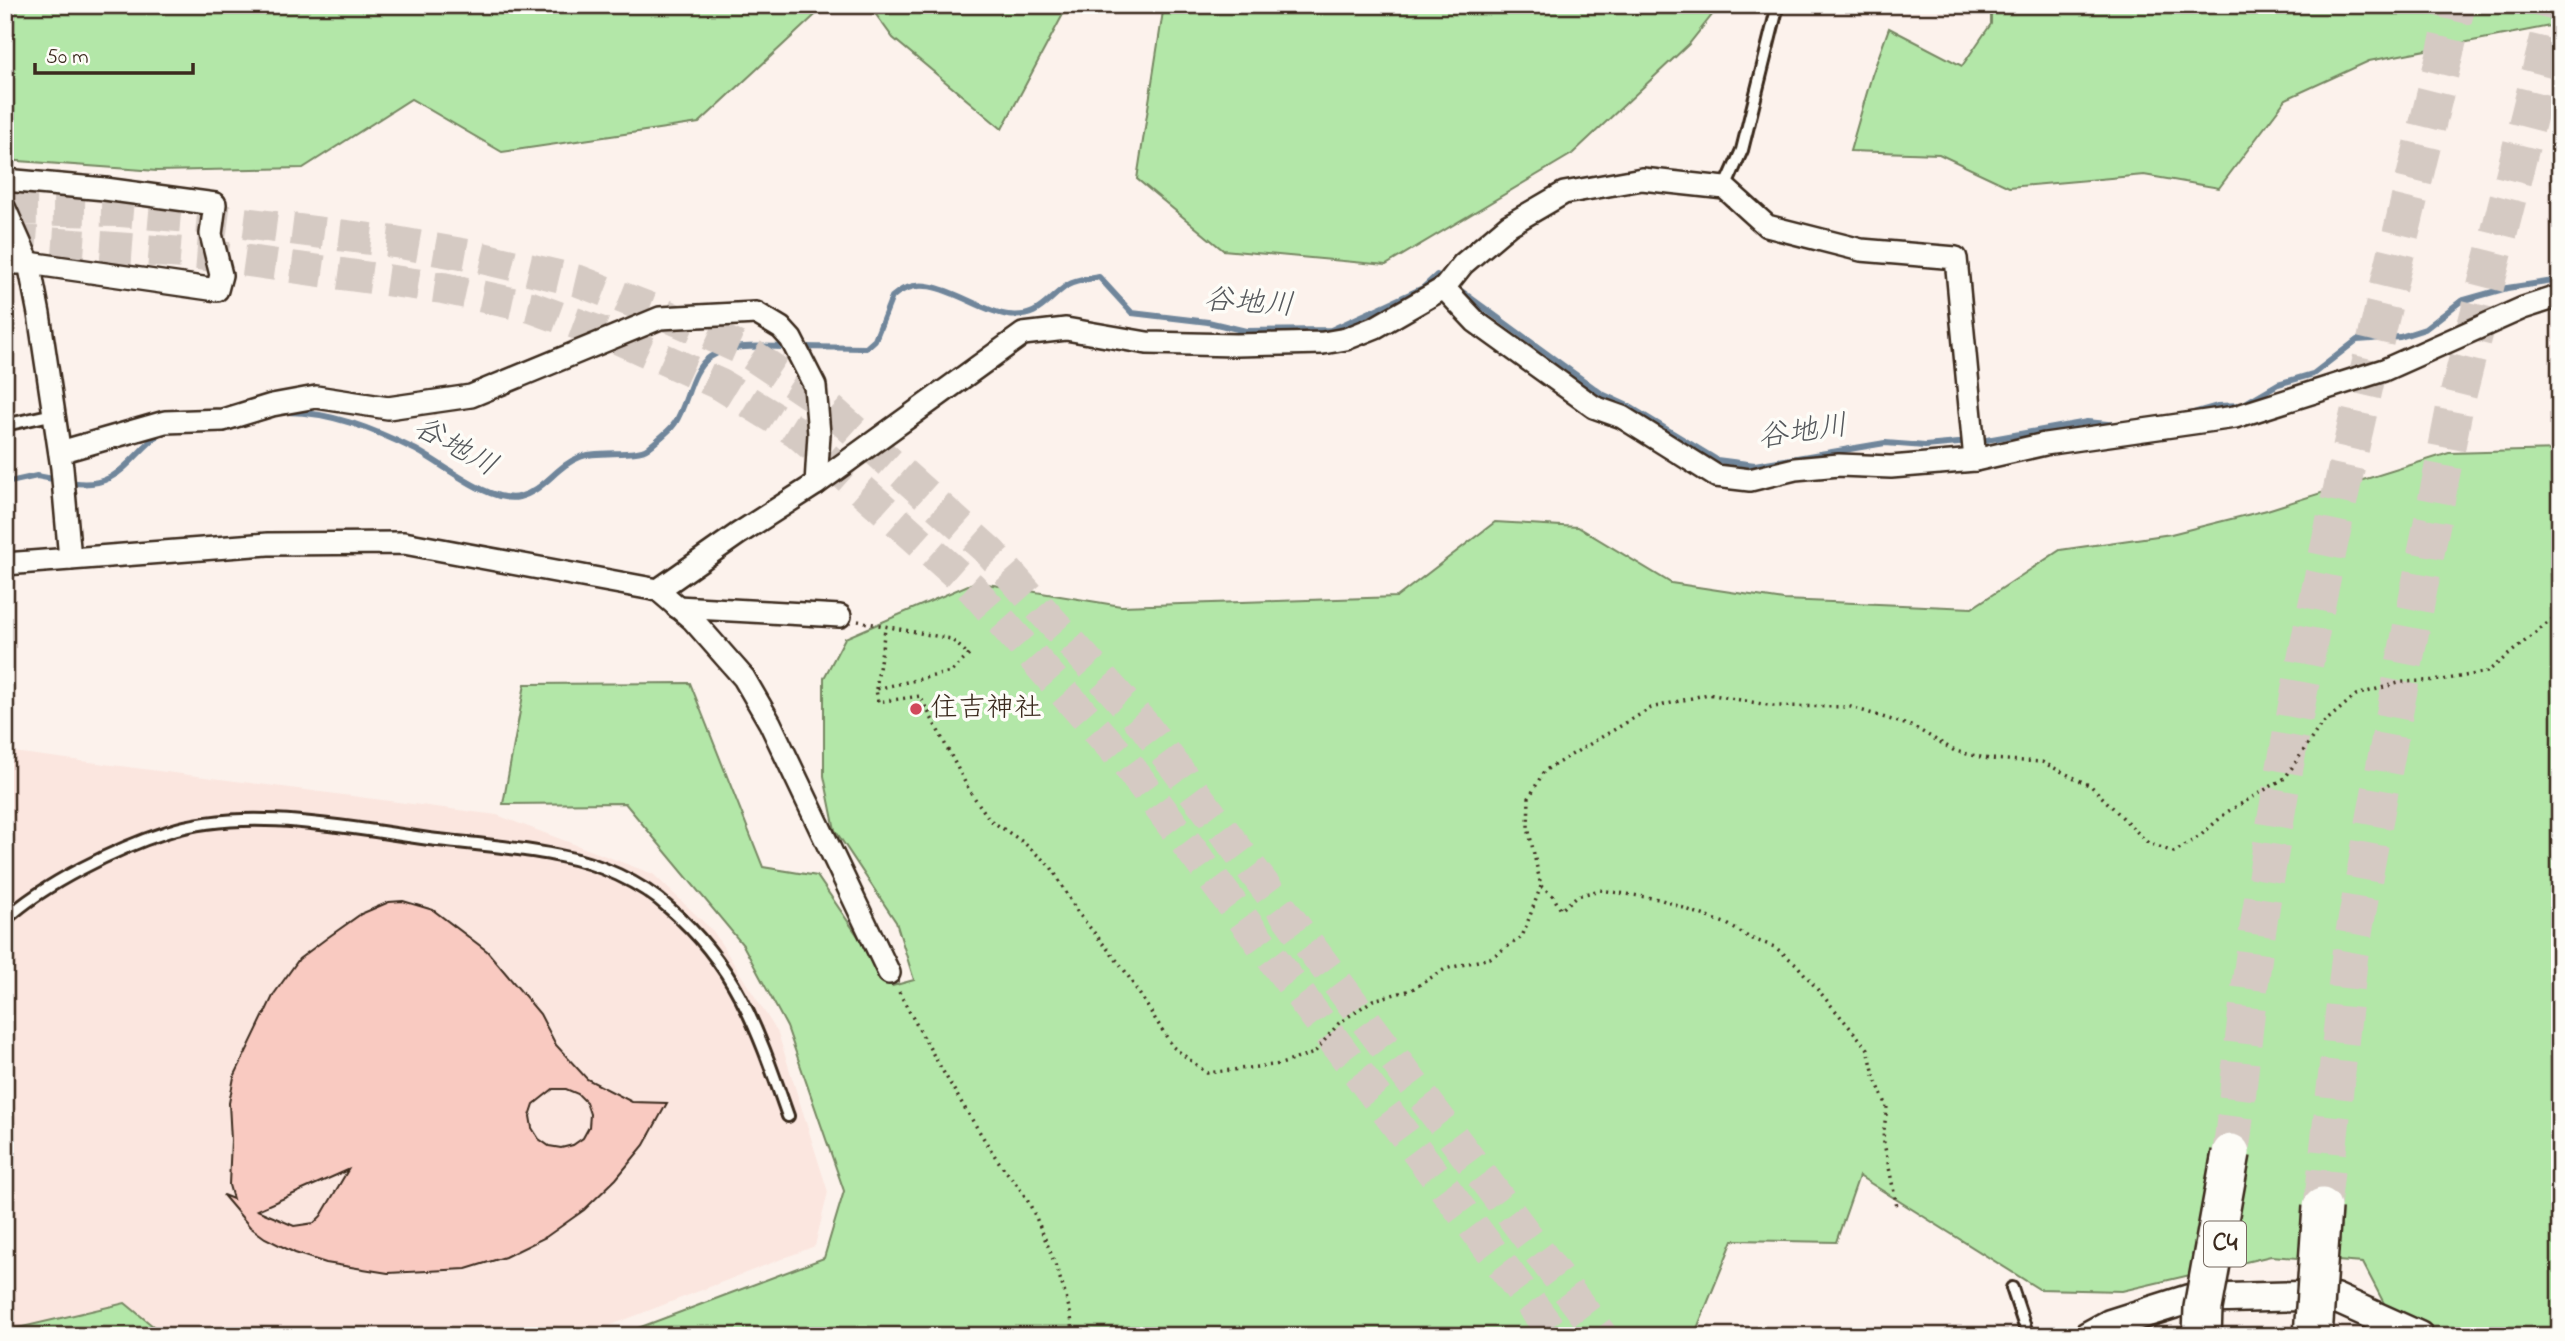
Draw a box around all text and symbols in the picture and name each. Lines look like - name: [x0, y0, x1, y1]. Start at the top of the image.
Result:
- scale bar: [35, 32, 192, 76]
- text: 50 m: [46, 43, 89, 73]
- water label: 谷地川: [1203, 279, 1295, 329]
- water label: 谷地川: [1755, 405, 1851, 461]
- water label: 谷地川: [405, 407, 505, 489]
- place label: 住吉神社: [930, 689, 1042, 730]
- marker: 住吉神社: [908, 701, 924, 717]
- road number: C4: [2204, 1222, 2246, 1266]

